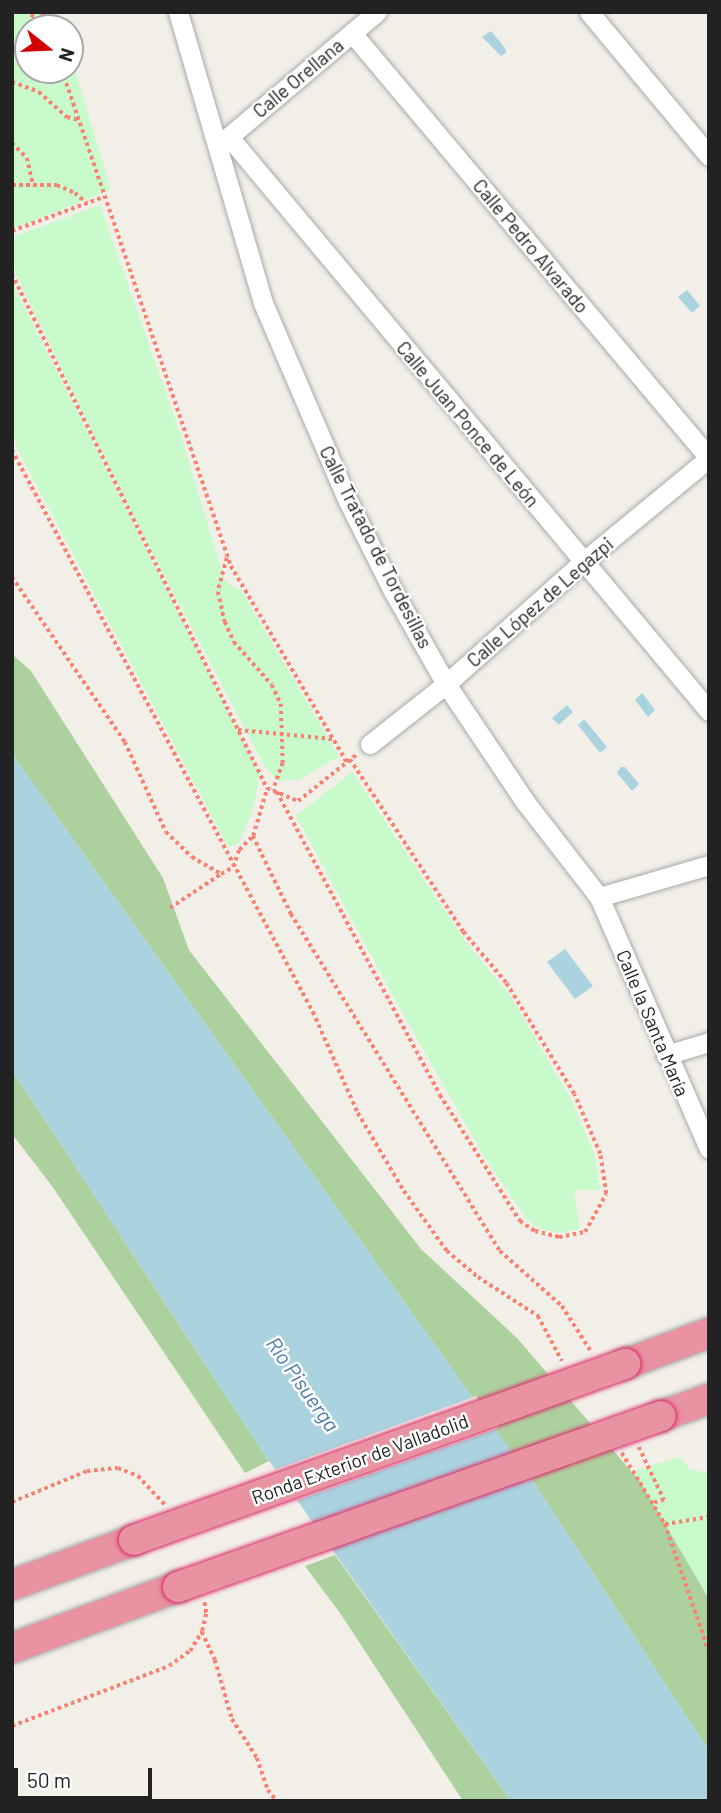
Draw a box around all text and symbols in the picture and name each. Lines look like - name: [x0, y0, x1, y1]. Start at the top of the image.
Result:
- north arrow: [14, 14, 84, 84]
- street label: Calle Orellana: [248, 34, 348, 122]
- text: N: [55, 45, 80, 65]
- street label: Calle Pedro Alvarado: [468, 174, 594, 318]
- street label: Calle Juan Ponce de León: [392, 336, 544, 512]
- street label: Calle Tratado de Tordesillas: [315, 442, 437, 652]
- street label: Calle López de Legazpi: [462, 532, 618, 672]
- street label: Calle la Santa María: [612, 946, 694, 1100]
- water label: Río Pisuerga: [261, 1332, 345, 1436]
- street label: Ronda Exterior de Valladolid: [248, 1409, 472, 1509]
- scale bar: [18, 1754, 156, 1798]
- text: 50 m: [27, 1767, 71, 1792]

